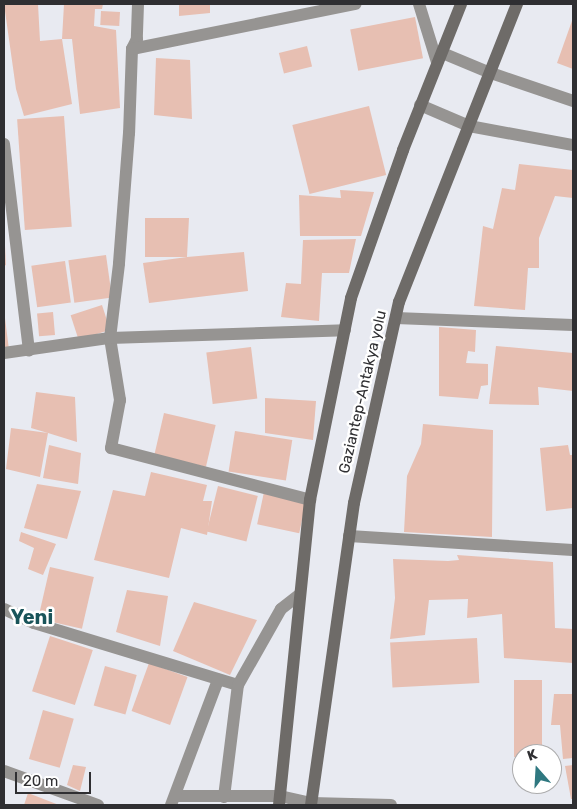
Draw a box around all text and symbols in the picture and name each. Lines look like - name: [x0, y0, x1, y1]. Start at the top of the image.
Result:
- street label: Gaziantep-Antakya yolu: [335, 308, 391, 476]
- district label: Yeni: [11, 605, 53, 629]
- north arrow: [512, 744, 562, 794]
- text: K: [525, 746, 539, 765]
- scale bar: [18, 762, 94, 794]
- text: 20 m: [23, 772, 58, 790]

